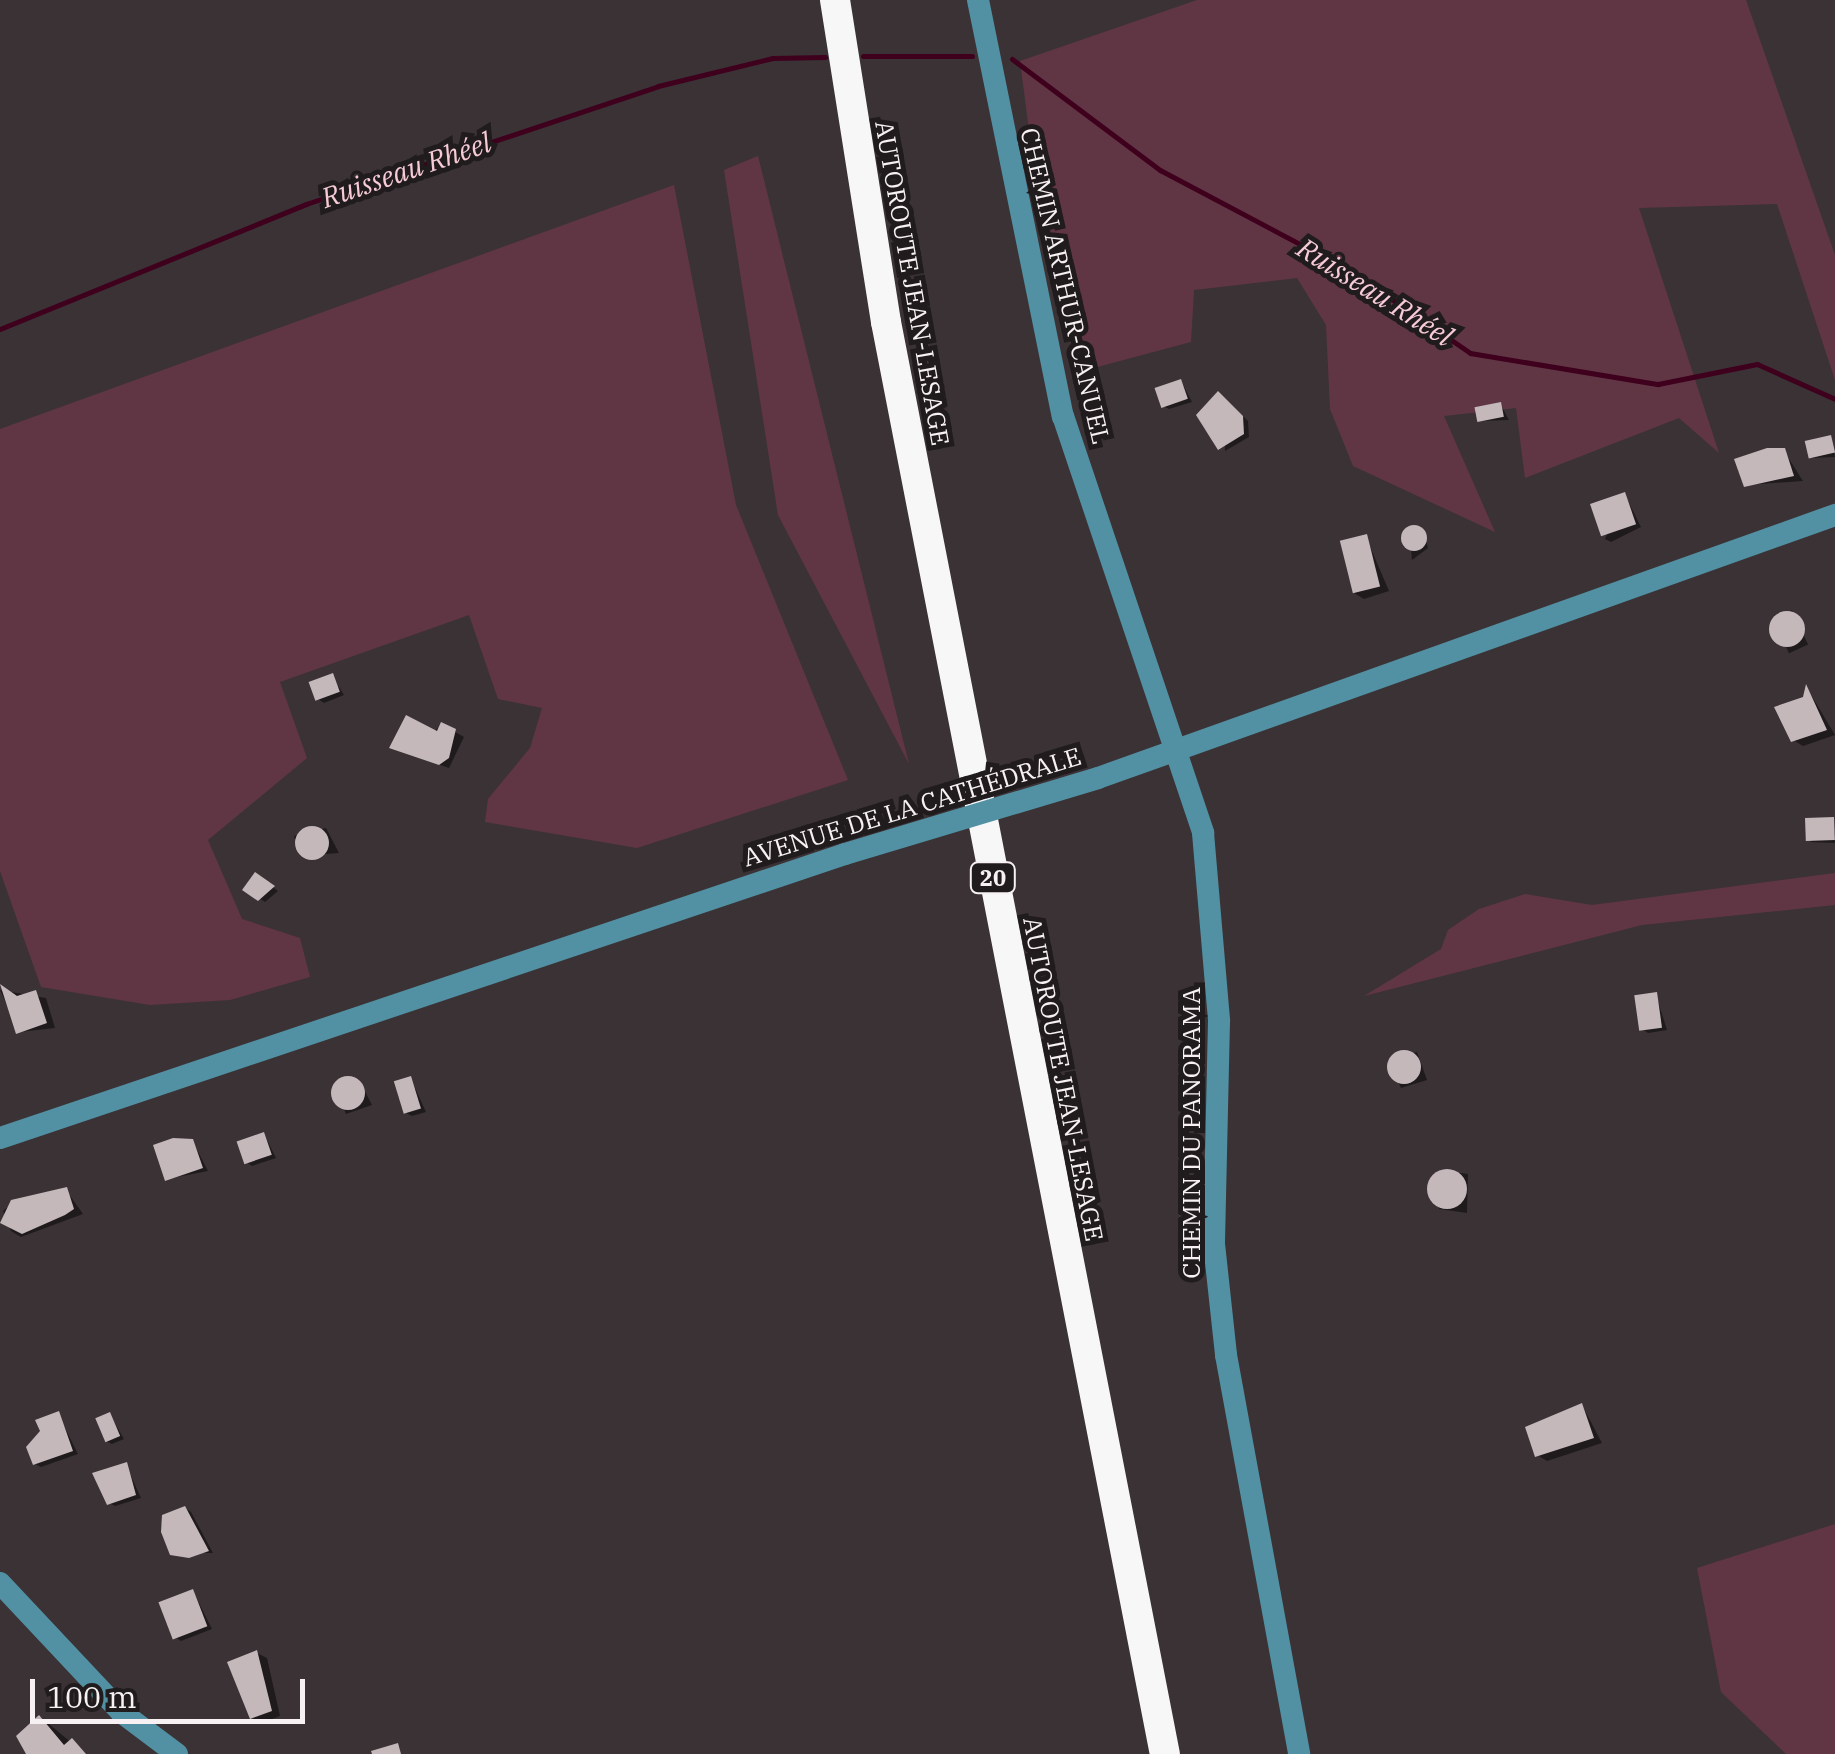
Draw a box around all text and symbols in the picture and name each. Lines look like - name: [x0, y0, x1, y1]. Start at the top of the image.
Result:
- street label: AUTOROUTE JEAN-LESAGE: [869, 118, 955, 448]
- water label: Ruisseau Rhéel: [317, 125, 495, 215]
- street label: CHEMIN ARTHUR-CANUEL: [1014, 125, 1116, 447]
- water label: Ruisseau Rhéel: [1291, 231, 1459, 353]
- street label: AVENUE DE LA CATHÉDRALE: [739, 741, 1085, 873]
- road number: 20: [968, 861, 1018, 895]
- street label: AUTOROUTE JEAN-LESAGE: [1017, 914, 1109, 1244]
- street label: CHEMIN DU PANORAMA: [1176, 987, 1206, 1279]
- scale bar: [35, 1659, 310, 1721]
- text: 100 m: [47, 1677, 137, 1716]

